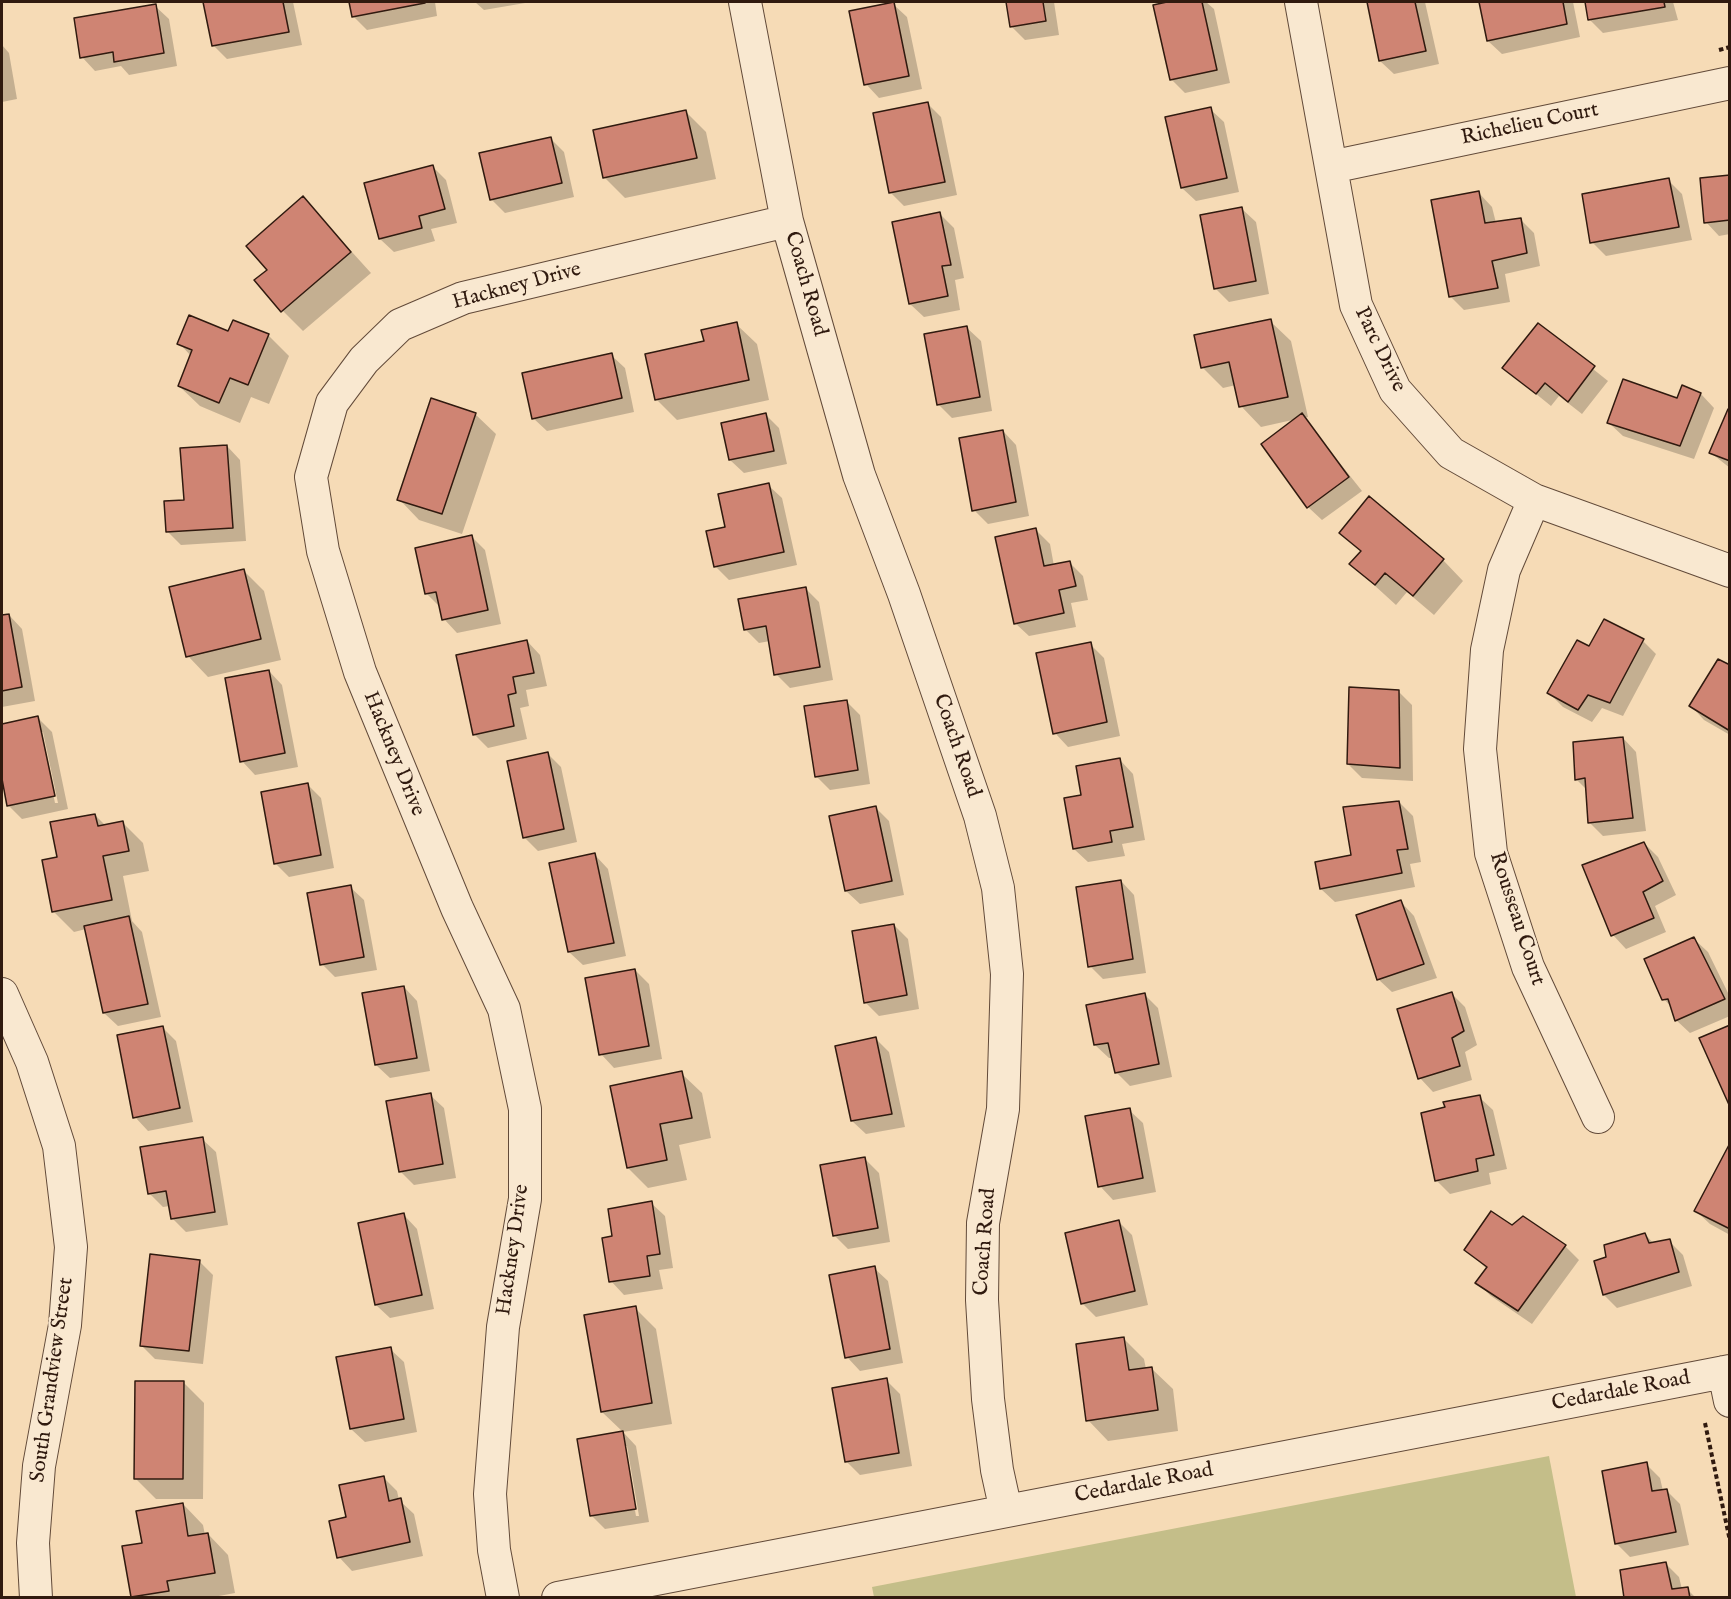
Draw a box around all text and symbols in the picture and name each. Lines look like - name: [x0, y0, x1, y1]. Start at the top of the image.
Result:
- street label: Richelieu Court: [1459, 98, 1601, 152]
- street label: Coach Road: [778, 229, 832, 339]
- street label: Hackney Drive: [450, 258, 584, 316]
- street label: Parc Drive: [1348, 303, 1410, 397]
- street label: Hackney Drive: [357, 688, 429, 820]
- street label: Coach Road: [927, 691, 985, 801]
- street label: Rousseau Court: [1483, 849, 1549, 989]
- street label: Hackney Drive: [492, 1183, 536, 1317]
- street label: Coach Road: [970, 1187, 1002, 1297]
- street label: South Grandview Street: [26, 1276, 80, 1484]
- street label: Cedardale Road: [1550, 1366, 1692, 1418]
- street label: Cedardale Road: [1073, 1458, 1215, 1510]

